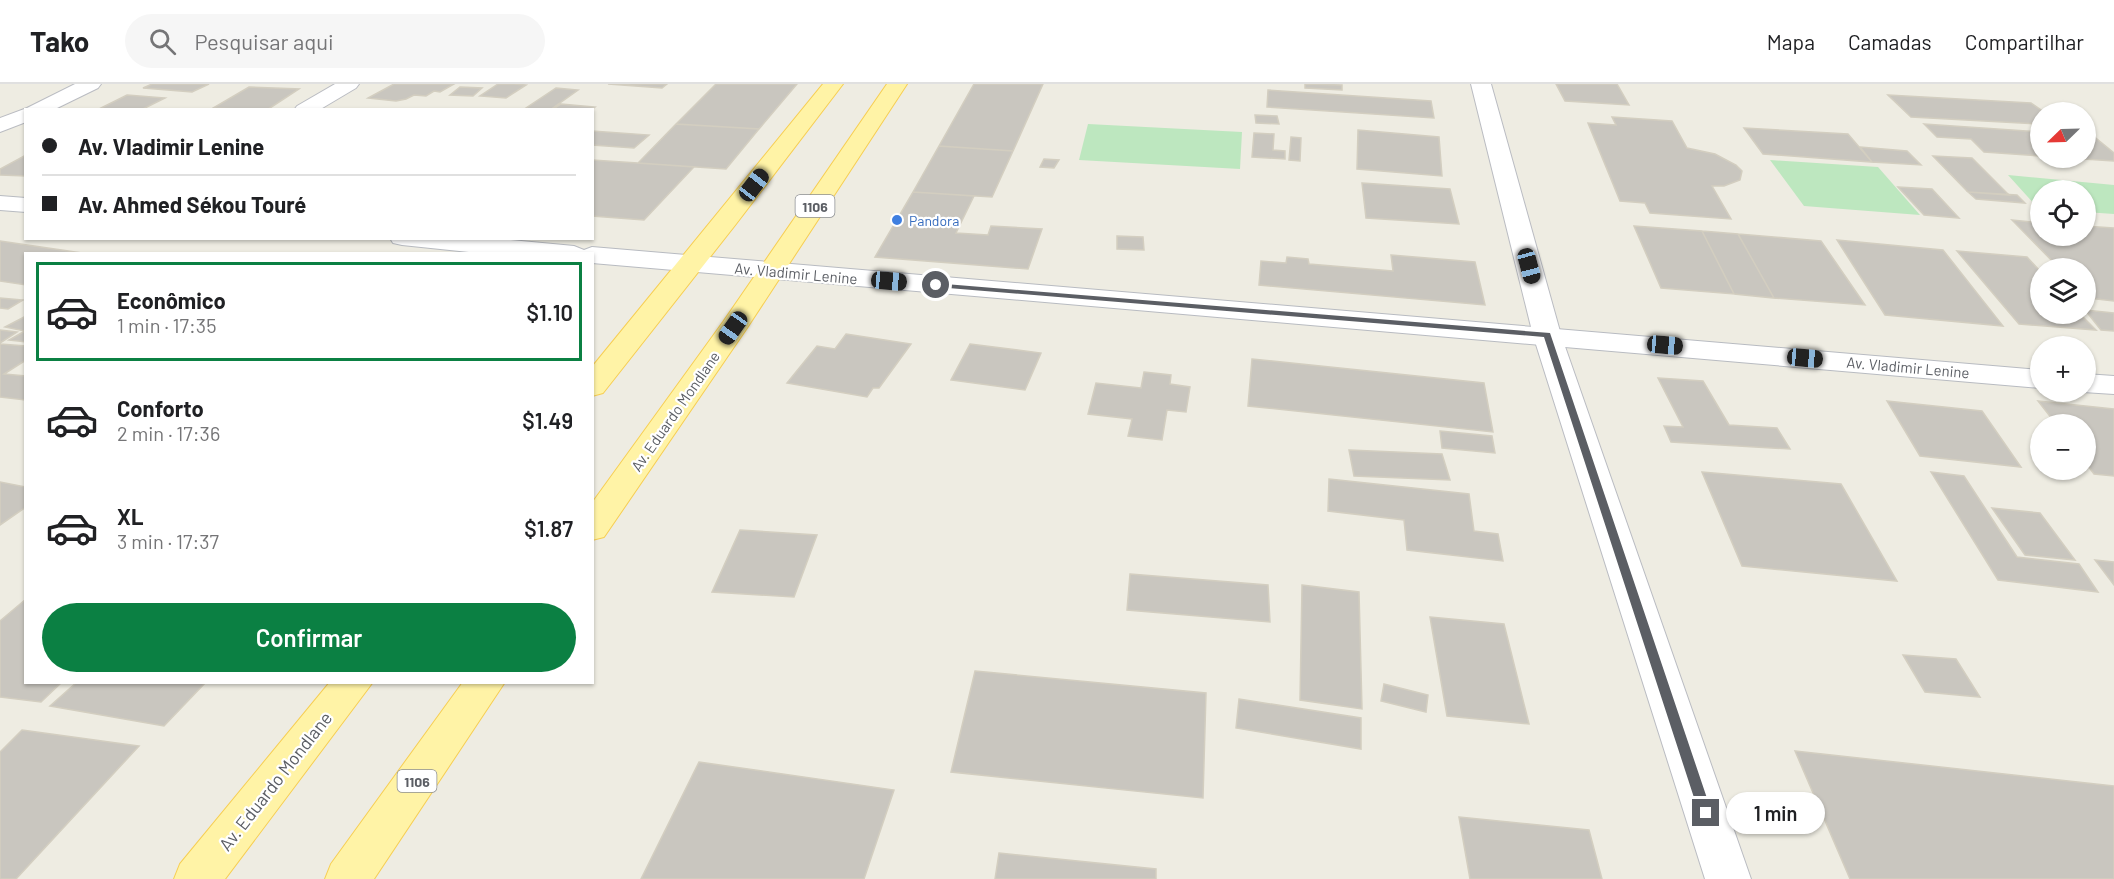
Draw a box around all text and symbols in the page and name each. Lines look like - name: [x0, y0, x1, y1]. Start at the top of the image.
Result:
- search box: [125, 14, 545, 68]
- text: Tako: [30, 24, 89, 58]
- icon: search: [146, 25, 179, 58]
- text: Pesquisar aqui: [194, 28, 334, 54]
- text: Mapa: [1767, 29, 1815, 54]
- text: Camadas: [1848, 29, 1932, 54]
- text: Compartilhar: [1965, 29, 2084, 54]
- north arrow: [2030, 102, 2096, 168]
- map controls: [2030, 102, 2096, 480]
- text: Av. Vladimir Lenine: [78, 133, 264, 159]
- car: [736, 165, 772, 205]
- button: locate: [2030, 180, 2096, 246]
- text: Av. Ahmed Sékou Touré: [78, 191, 306, 217]
- road number: 1106: [796, 195, 834, 217]
- place label: Pandora: [909, 212, 959, 229]
- marker: Pandora: [890, 213, 904, 227]
- car: [1516, 246, 1542, 286]
- button: layers: [2030, 258, 2096, 324]
- street label: Av. Vladimir Lenine: [734, 259, 858, 287]
- car: [870, 270, 908, 292]
- route start: [922, 271, 949, 298]
- icon: car: [45, 285, 99, 339]
- text: Econômico: [117, 287, 226, 313]
- text: $1.10: [526, 299, 573, 325]
- car: [715, 308, 751, 348]
- text: 1 min · 17:35: [117, 313, 216, 337]
- car: [1646, 334, 1684, 356]
- button: +: [2030, 336, 2096, 402]
- car: [1786, 347, 1824, 369]
- street label: Av. Eduardo Mondlane: [627, 348, 723, 474]
- street label: Av. Vladimir Lenine: [1846, 353, 1970, 381]
- icon: car: [45, 393, 99, 447]
- text: Conforto: [117, 395, 204, 421]
- text: $1.49: [522, 407, 573, 433]
- button: −: [2030, 414, 2096, 480]
- text: 2 min · 17:36: [117, 421, 220, 445]
- icon: car: [45, 501, 99, 555]
- text: XL: [117, 503, 143, 529]
- text: $1.87: [524, 515, 573, 541]
- text: 3 min · 17:37: [117, 529, 219, 553]
- button: Confirmar: [42, 603, 576, 672]
- street label: Av. Eduardo Mondlane: [214, 707, 336, 855]
- road number: 1106: [398, 770, 436, 792]
- callout: 1 min: [1727, 792, 1826, 834]
- route end: [1692, 799, 1719, 826]
- text: 1 min: [1754, 801, 1797, 825]

